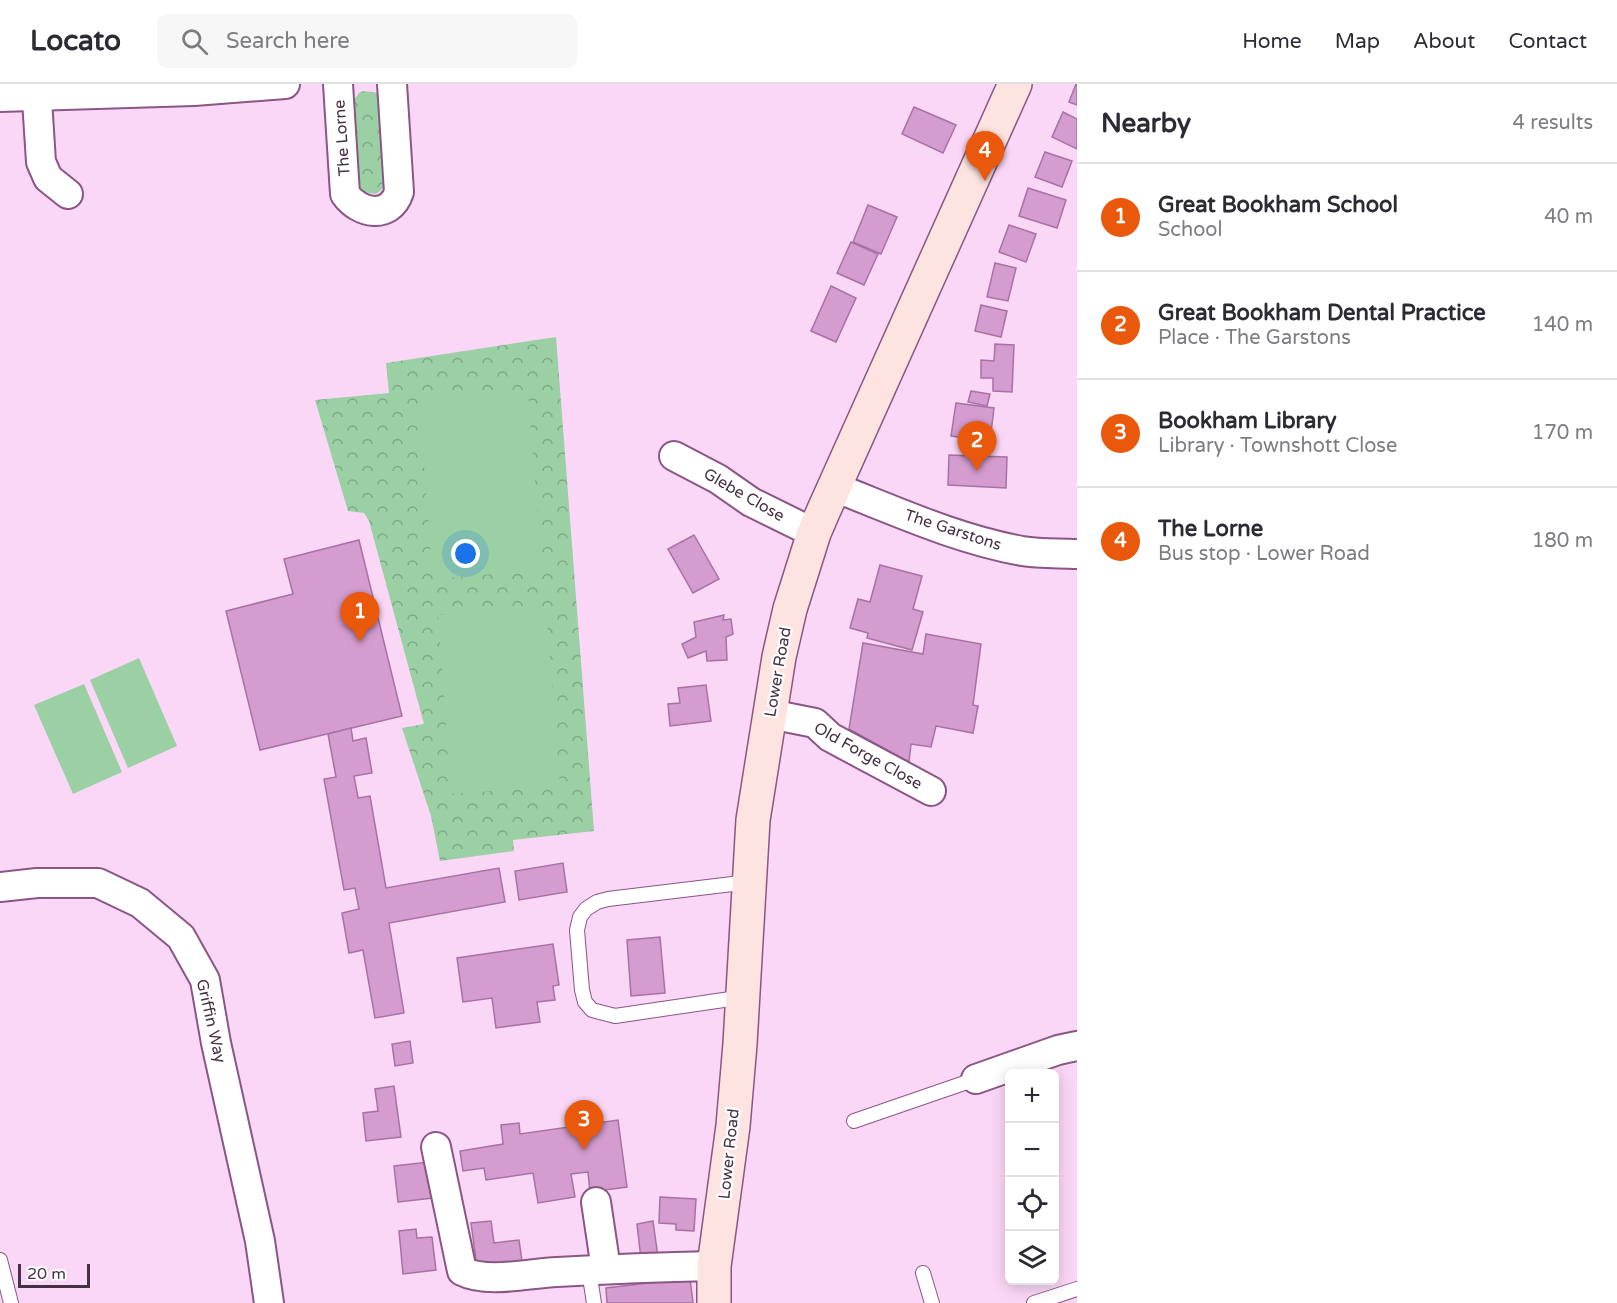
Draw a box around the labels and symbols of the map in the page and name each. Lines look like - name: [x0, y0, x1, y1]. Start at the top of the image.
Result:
- street label: The Lorne: [329, 99, 355, 177]
- pin: 4: [966, 132, 1004, 181]
- pin: 2: [958, 422, 996, 471]
- street label: Glebe Close: [700, 464, 788, 526]
- street label: The Garstons: [902, 505, 1004, 555]
- your location: [451, 539, 480, 568]
- pin: 1: [340, 592, 380, 642]
- street label: Lower Road: [760, 625, 796, 719]
- street label: Old Forge Close: [810, 718, 926, 794]
- street label: Griffin Way: [192, 977, 230, 1065]
- pin: 3: [564, 1100, 604, 1150]
- street label: Lower Road: [714, 1108, 744, 1200]
- scale bar: [18, 1261, 90, 1288]

